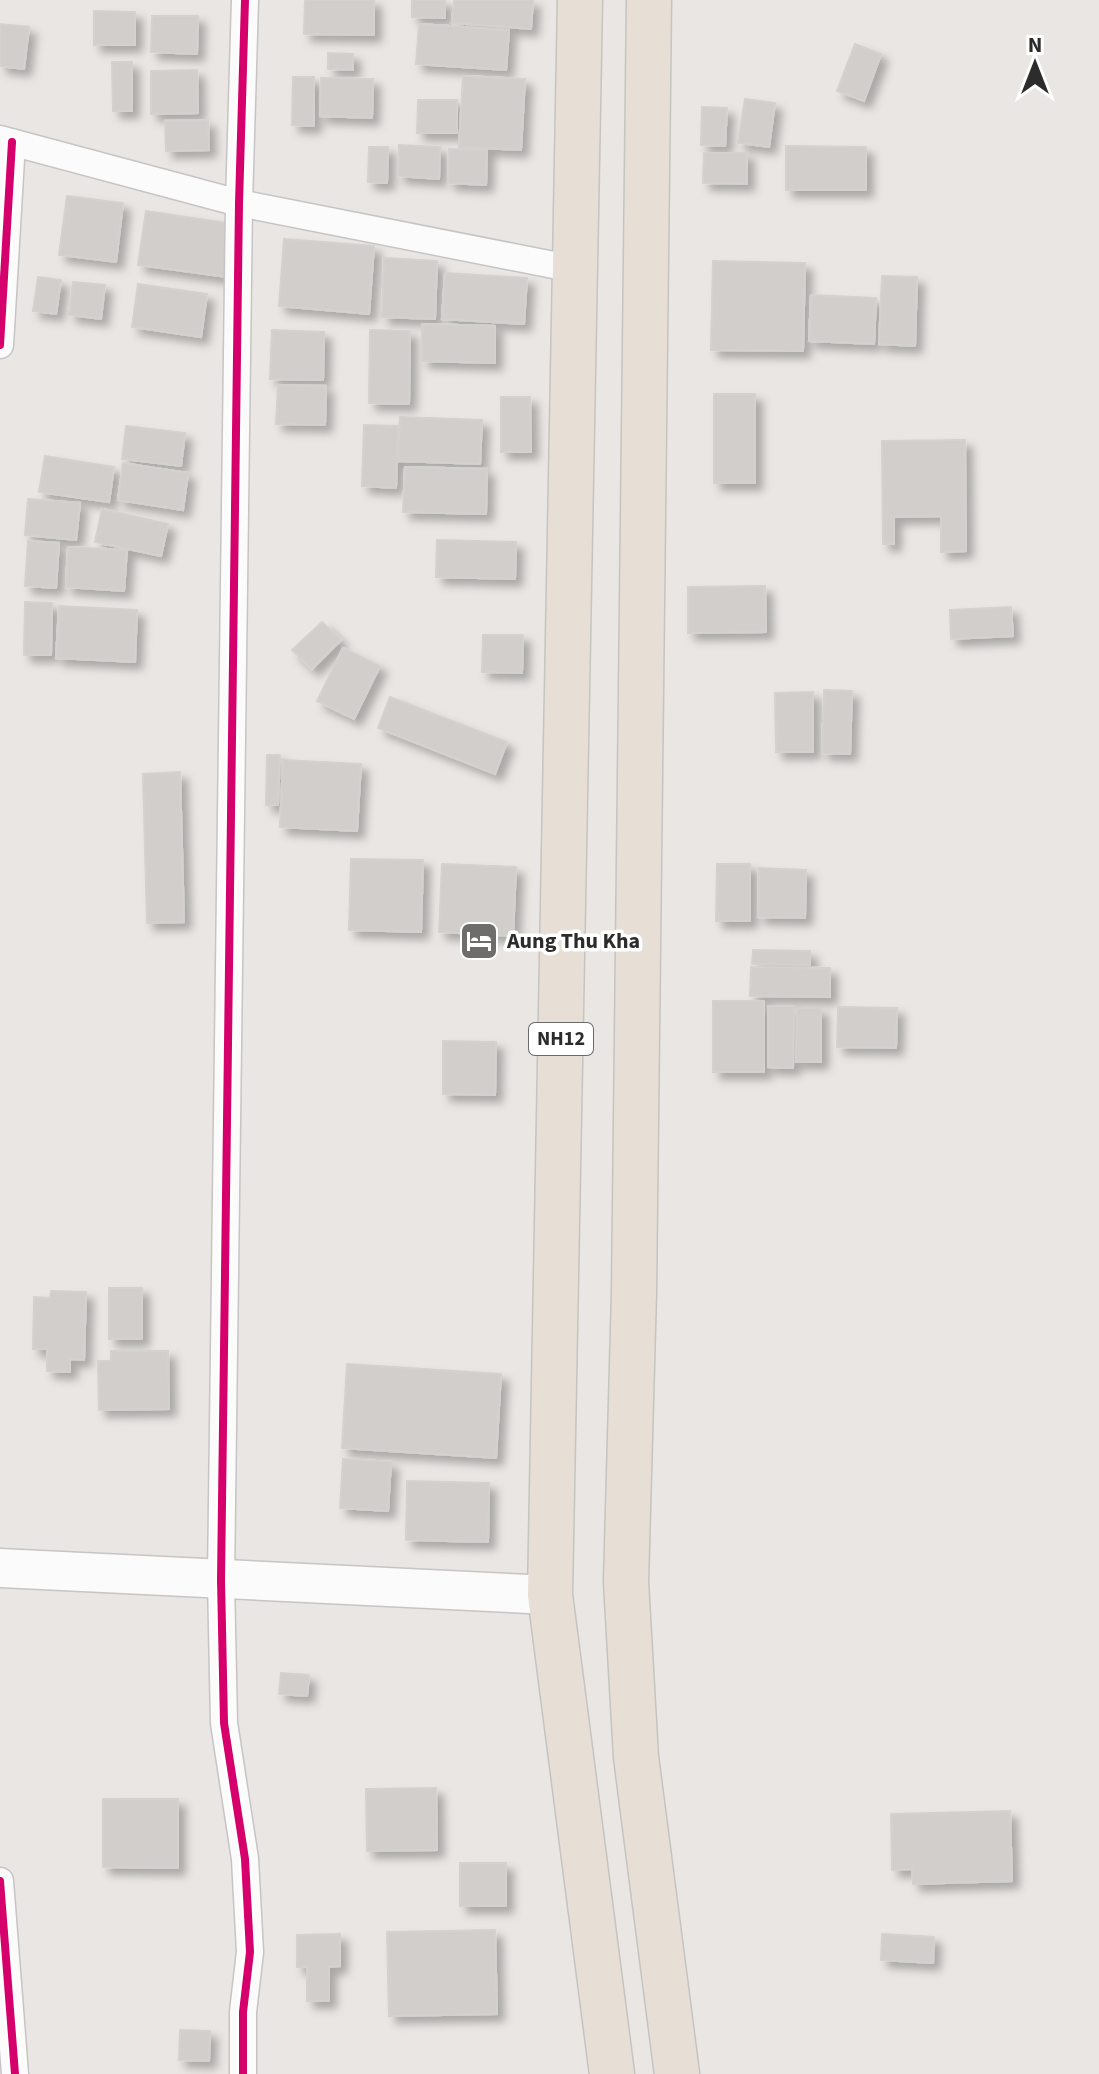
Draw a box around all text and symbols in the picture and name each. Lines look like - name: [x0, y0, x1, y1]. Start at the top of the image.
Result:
- north arrow: [995, 24, 1075, 104]
- text: N: [1028, 29, 1042, 61]
- hotel icon: Aung Thu Kha: [458, 920, 500, 962]
- place label: Aung Thu Kha: [506, 925, 640, 957]
- road number: NH12: [529, 1023, 593, 1055]

